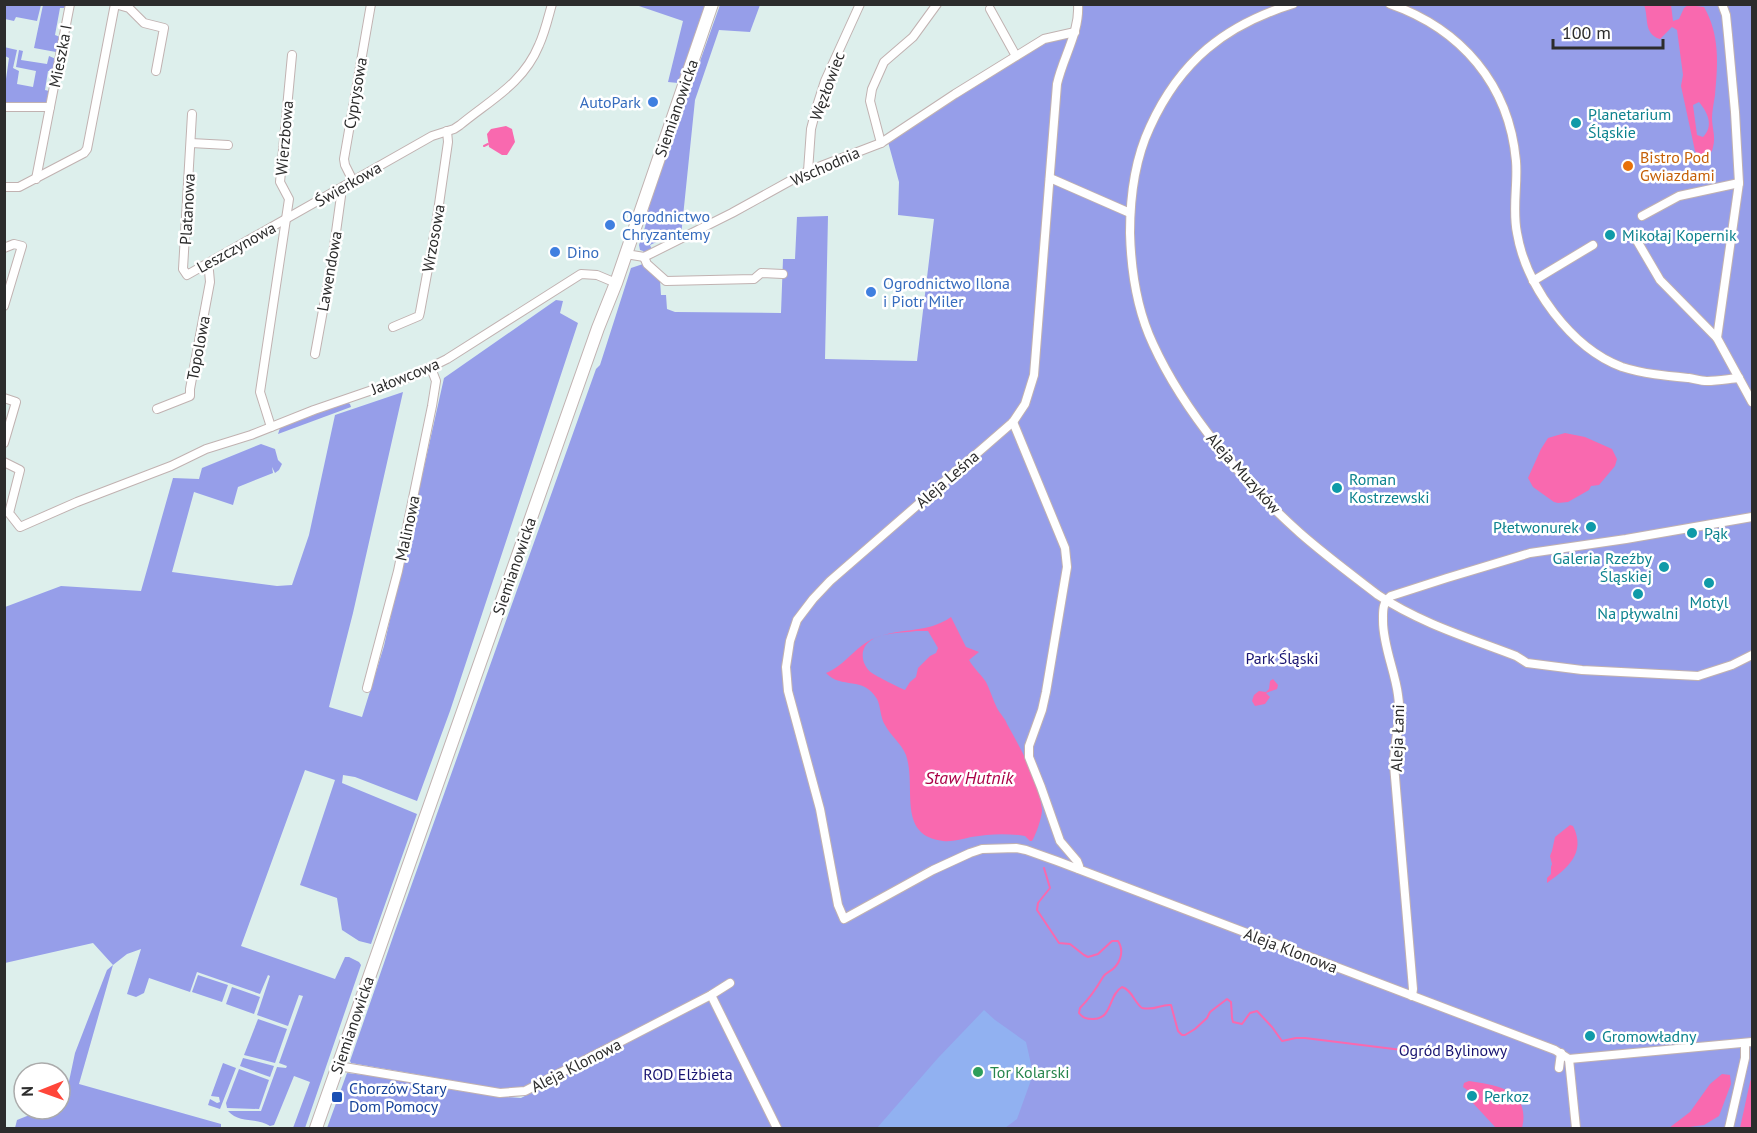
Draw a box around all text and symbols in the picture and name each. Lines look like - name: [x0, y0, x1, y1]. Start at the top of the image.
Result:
- scale bar: [1553, 12, 1662, 50]
- text: 100 m: [1562, 21, 1611, 44]
- street label: Mieszka I: [44, 23, 76, 89]
- street label: Węzłowiec: [805, 49, 849, 123]
- street label: Cyprysowa: [339, 56, 371, 130]
- street label: Siemianowicka: [650, 56, 702, 160]
- place label: AutoPark: [580, 92, 641, 112]
- marker: AutoPark: [646, 95, 660, 109]
- street label: Wierzbowa: [271, 100, 297, 176]
- place label: Planetarium Śląskie: [1588, 104, 1671, 142]
- marker: Planetarium Śląskie: [1569, 116, 1583, 130]
- street label: Wschodnia: [787, 142, 863, 190]
- place label: Bistro Pod Gwiazdami: [1640, 147, 1715, 185]
- street label: Świerkowa: [311, 157, 385, 211]
- marker: Bistro Pod Gwiazdami: [1621, 159, 1635, 173]
- street label: Platanowa: [175, 173, 199, 245]
- street label: Wrzosowa: [417, 203, 449, 273]
- place label: Ogrodnictwo Chryzantemy: [622, 206, 711, 244]
- street label: Leszczynowa: [193, 217, 279, 277]
- marker: Ogrodnictwo Chryzantemy: [603, 218, 617, 232]
- place label: Mikołaj Kopernik: [1622, 225, 1737, 245]
- marker: Mikołaj Kopernik: [1603, 228, 1617, 242]
- street label: Lawendowa: [312, 229, 346, 313]
- place label: Dino: [567, 242, 599, 262]
- marker: Dino: [548, 245, 562, 259]
- place label: Ogrodnictwo Ilona i Piotr Miler: [883, 273, 1010, 311]
- marker: Ogrodnictwo Ilona i Piotr Miler: [864, 285, 878, 299]
- street label: Topolowa: [182, 314, 214, 382]
- street label: Jałowcowa: [367, 353, 442, 399]
- street label: Aleja Muzyków: [1202, 428, 1286, 518]
- street label: Aleja Leśna: [911, 446, 983, 512]
- place label: Roman Kostrzewski: [1349, 469, 1429, 507]
- marker: Roman Kostrzewski: [1330, 481, 1344, 495]
- street label: Malinowa: [390, 493, 424, 563]
- street label: Siemianowicka: [488, 514, 540, 618]
- place label: Płetwonurek: [1493, 517, 1579, 537]
- marker: Płetwonurek: [1584, 520, 1598, 534]
- place label: Pąk: [1704, 523, 1728, 543]
- marker: Pąk: [1685, 526, 1699, 540]
- place label: Galeria Rzeźby Śląskiej: [1553, 548, 1653, 586]
- marker: Galeria Rzeźby Śląskiej: [1657, 560, 1671, 574]
- marker: Motyl: [1702, 576, 1716, 590]
- marker: Na pływalni: [1631, 587, 1645, 601]
- place label: Motyl: [1690, 592, 1729, 612]
- place label: Na pływalni: [1597, 603, 1679, 623]
- park label: Park Śląski: [1245, 648, 1319, 668]
- street label: Aleja Łani: [1386, 704, 1408, 772]
- water label: Staw Hutnik: [925, 766, 1014, 789]
- street label: Aleja Klonowa: [1241, 923, 1341, 977]
- street label: Siemianowicka: [326, 973, 378, 1077]
- place label: Gromowładny: [1602, 1026, 1697, 1046]
- marker: Gromowładny: [1583, 1029, 1597, 1043]
- street label: Aleja Klonowa: [528, 1034, 624, 1096]
- park label: Ogród Bylinowy: [1399, 1040, 1508, 1060]
- north arrow: [12, 1061, 72, 1121]
- place label: Tor Kolarski: [990, 1062, 1069, 1082]
- park label: ROD Elżbieta: [643, 1064, 733, 1084]
- marker: Tor Kolarski: [971, 1065, 985, 1079]
- place label: Chorzów Stary Dom Pomocy: [349, 1078, 447, 1116]
- text: N: [17, 1086, 37, 1097]
- place label: Perkoz: [1484, 1086, 1529, 1106]
- marker: Perkoz: [1465, 1089, 1479, 1103]
- marker: Chorzów Stary Dom Pomocy: [330, 1090, 344, 1104]

